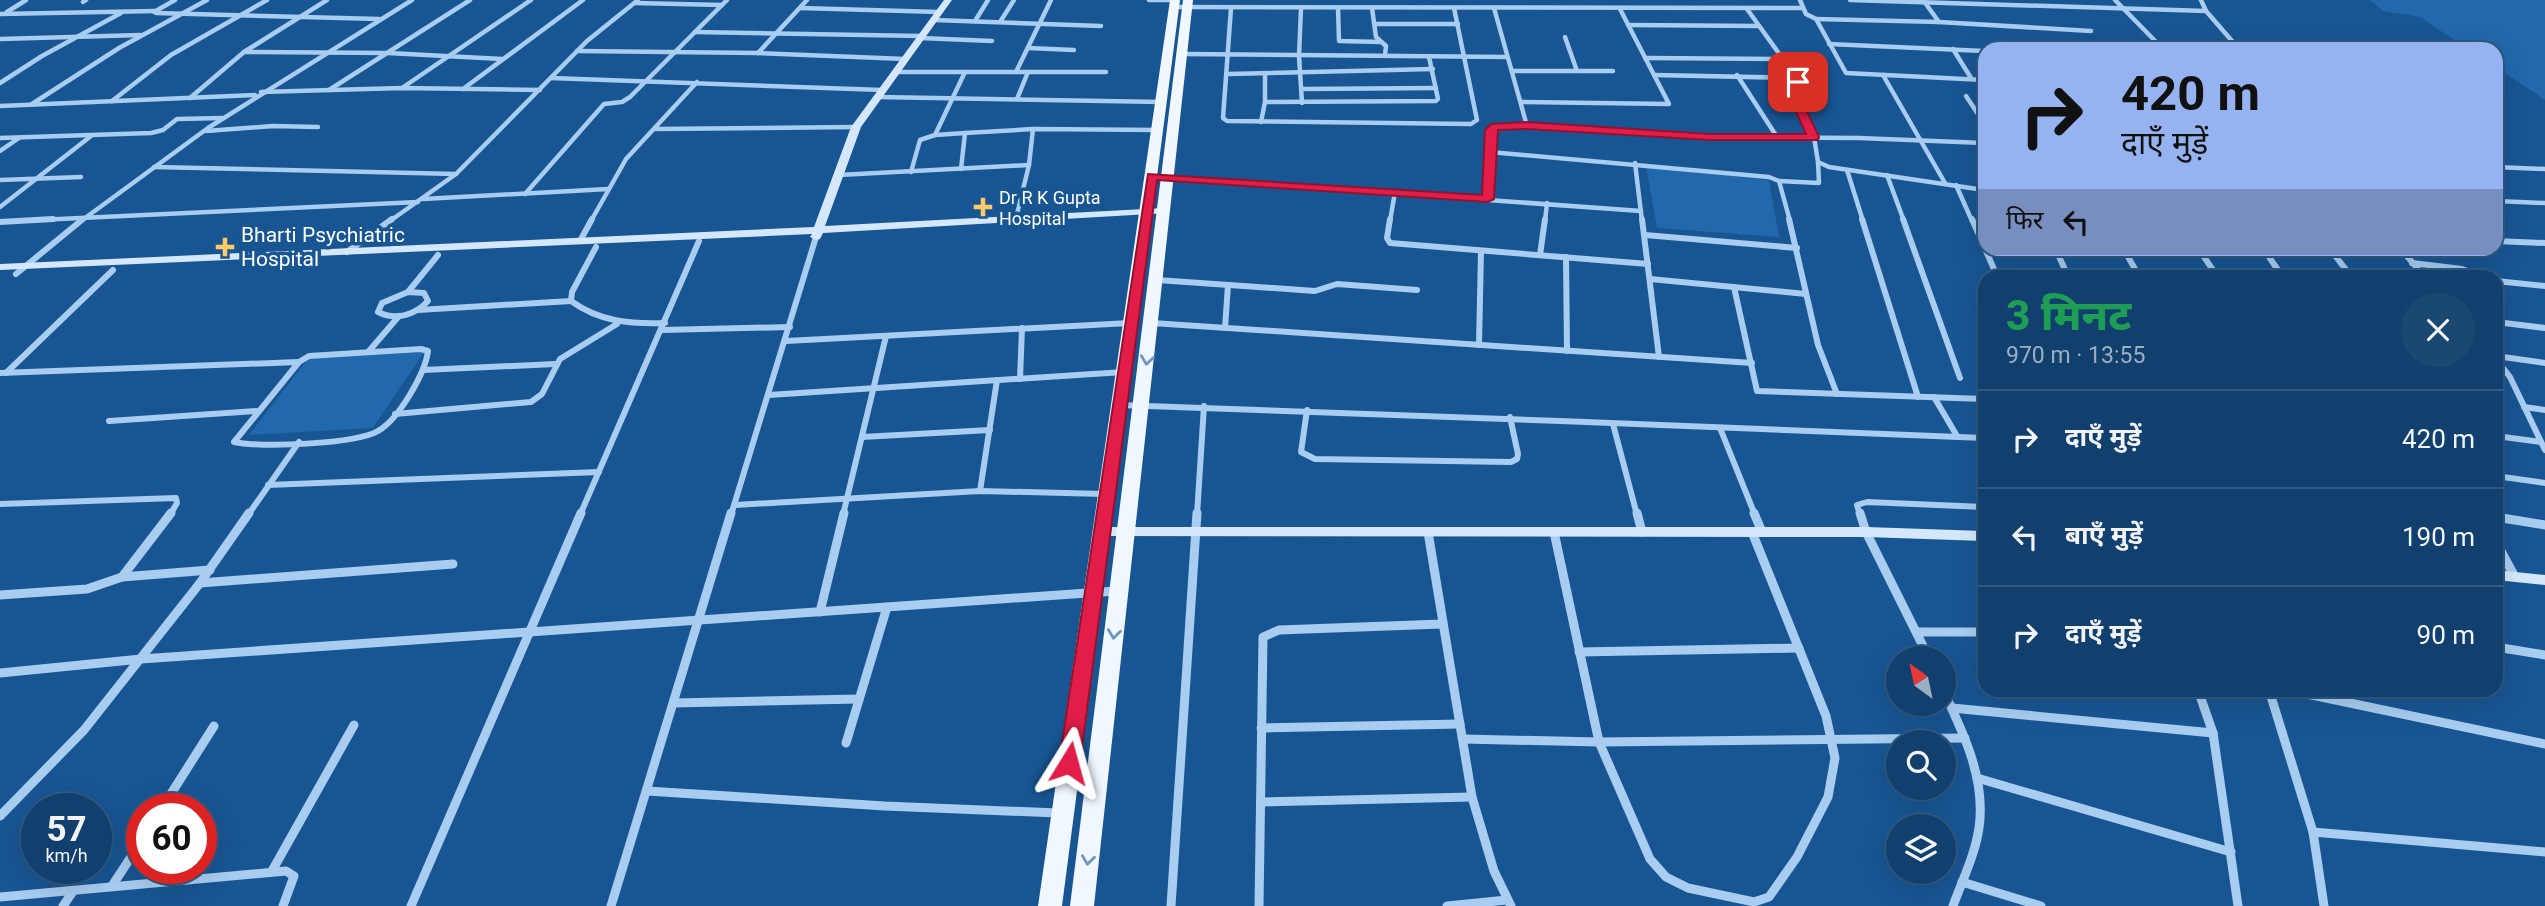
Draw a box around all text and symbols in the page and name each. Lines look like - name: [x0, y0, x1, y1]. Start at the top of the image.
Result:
- pin: [1768, 52, 1828, 112]
- icon: arrive: [1779, 63, 1817, 101]
- text: 420 m: [2121, 65, 2260, 122]
- icon: right: [2006, 70, 2097, 161]
- text: दाएँ मुड़ें: [2121, 124, 2208, 162]
- place label: Dr R K Gupta Hospital: [999, 187, 1101, 229]
- marker: Dr R K Gupta Hospital: [973, 197, 993, 217]
- icon: left: [2057, 203, 2095, 241]
- text: फिर: [2006, 205, 2043, 235]
- place label: Bharti Psychiatric Hospital: [241, 223, 405, 271]
- marker: Bharti Psychiatric Hospital: [215, 237, 235, 257]
- text: 3 मिनट: [2006, 291, 2131, 340]
- button: close: [2401, 293, 2475, 367]
- text: 970 m · 13:55: [2006, 342, 2145, 369]
- one-way arrow: [1140, 354, 1155, 366]
- icon: right: [2006, 420, 2044, 458]
- text: दाएँ मुड़ें: [2065, 422, 2141, 452]
- text: 420 m: [2402, 424, 2475, 454]
- icon: left: [2006, 518, 2044, 556]
- text: बाएँ मुड़ें: [2065, 520, 2143, 550]
- text: 190 m: [2402, 522, 2475, 552]
- icon: right: [2006, 616, 2044, 654]
- text: दाएँ मुड़ें: [2065, 618, 2141, 648]
- text: 90 m: [2417, 620, 2475, 650]
- one-way arrow: [1107, 629, 1122, 640]
- north arrow: [1886, 646, 1956, 716]
- map controls: [1886, 646, 1956, 884]
- position arrow: [1032, 726, 1106, 800]
- button: search: [1886, 730, 1956, 800]
- speed limit sign: 60: [126, 793, 217, 884]
- text: 57: [46, 809, 87, 850]
- button: layers: [1886, 814, 1956, 884]
- text: km/h: [45, 845, 88, 866]
- one-way arrow: [1080, 855, 1095, 866]

